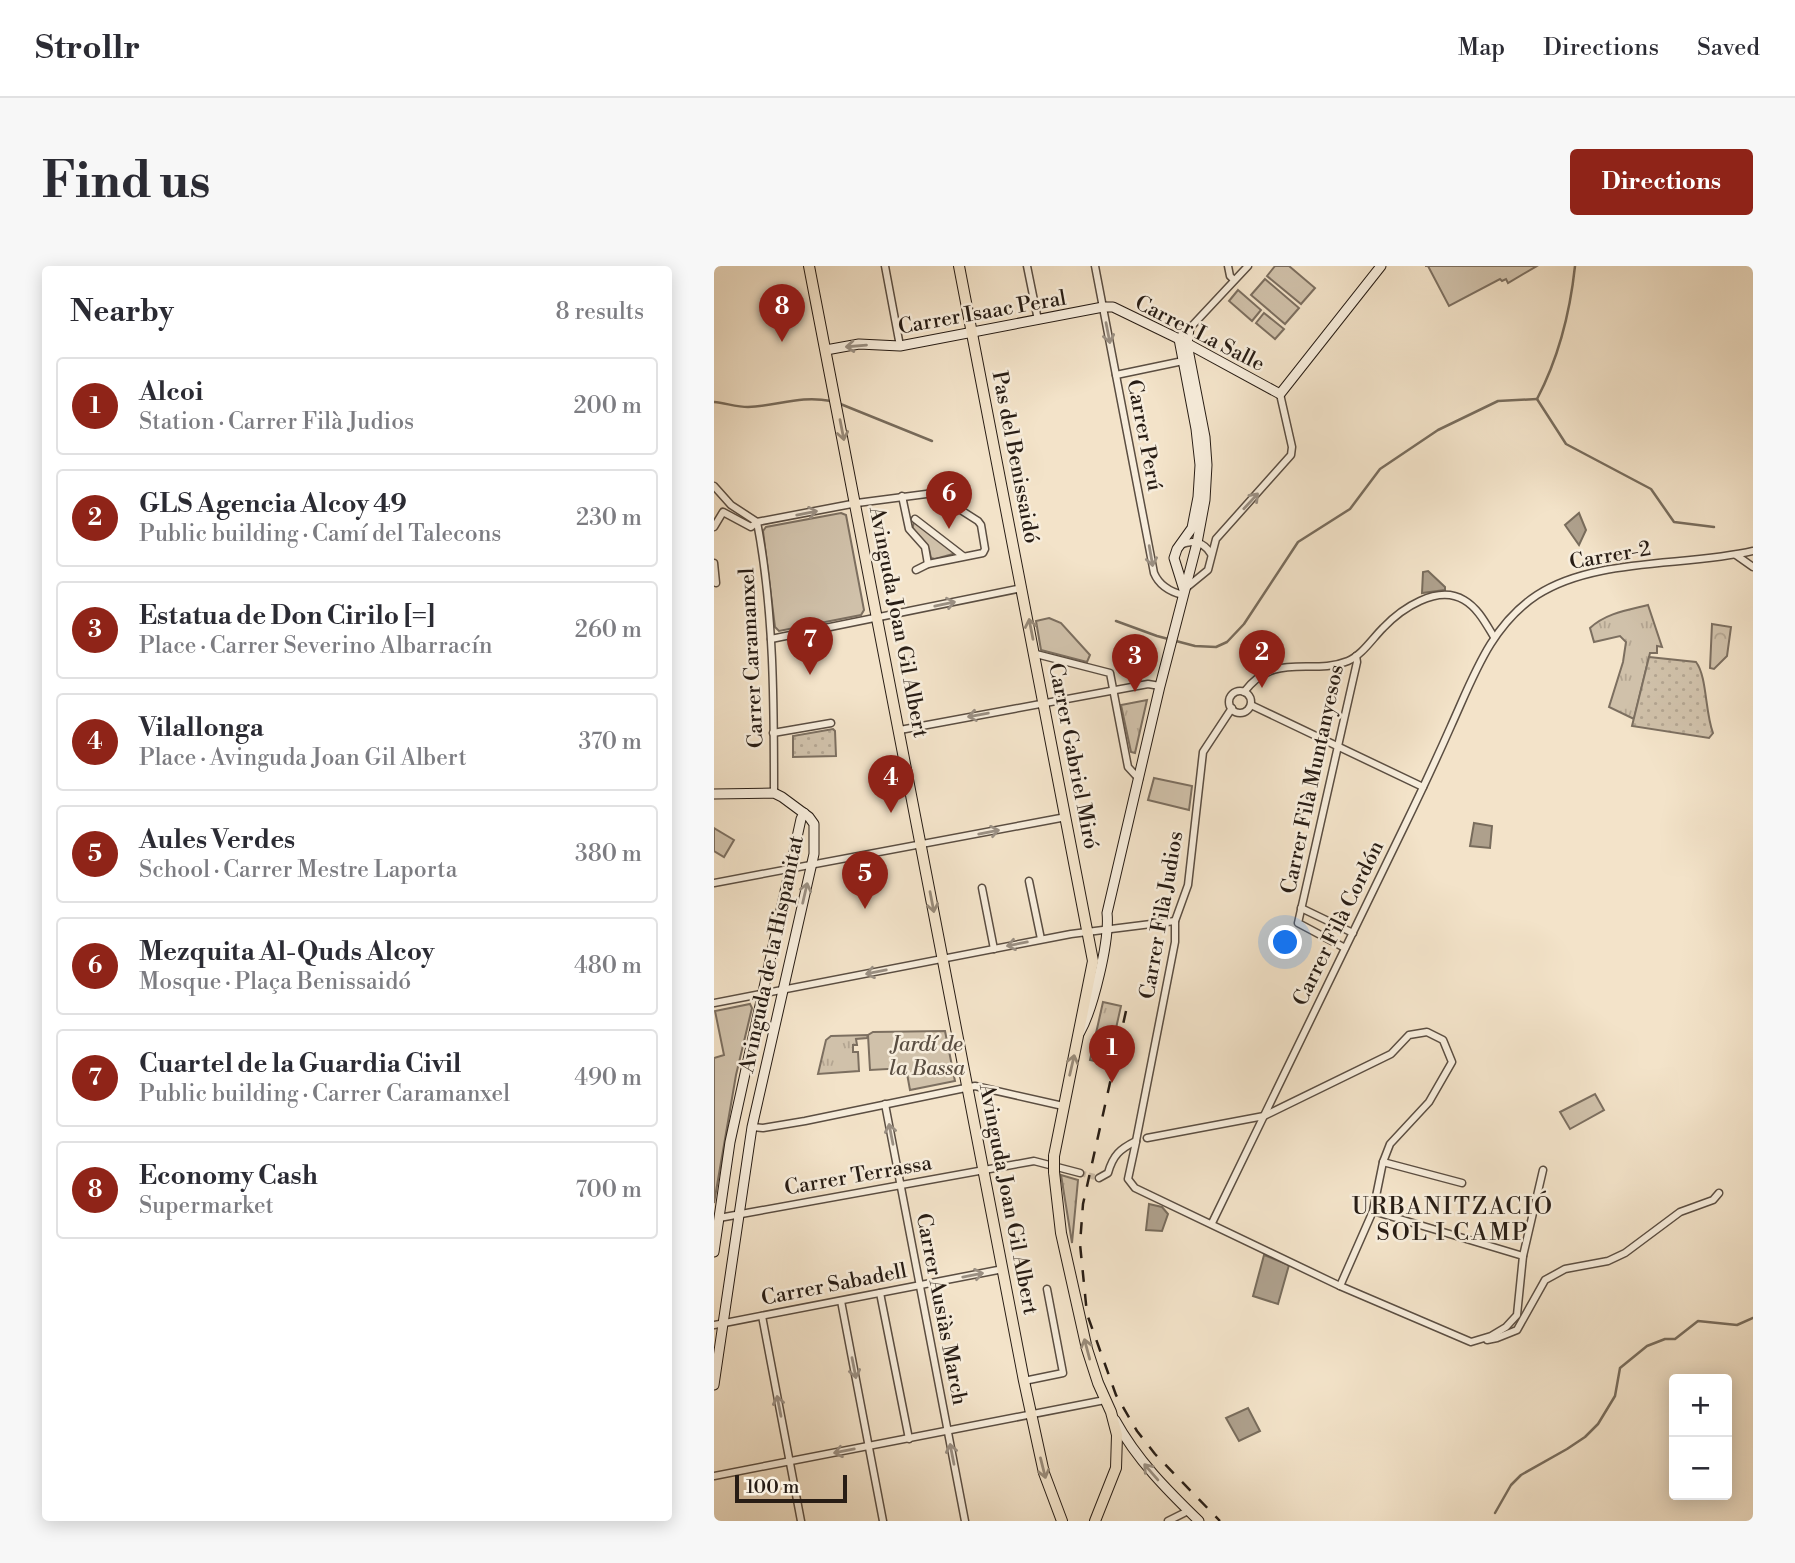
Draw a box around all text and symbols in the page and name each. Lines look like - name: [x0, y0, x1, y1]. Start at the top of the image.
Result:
- text: Strollr: [35, 28, 140, 69]
- text: Map: [1458, 33, 1505, 63]
- text: Directions: [1543, 33, 1659, 63]
- text: Saved: [1697, 33, 1760, 63]
- button: Directions: [1570, 149, 1753, 215]
- text: Find us: [42, 152, 211, 213]
- pin: 8: [759, 284, 805, 342]
- street label: Carrer Isaac Peral: [896, 285, 1068, 341]
- street label: Carrer La Salle: [1130, 290, 1269, 378]
- text: Nearby: [70, 293, 174, 331]
- text: 8 results: [556, 298, 644, 326]
- one-way arrow: [1102, 321, 1115, 344]
- one-way arrow: [846, 340, 868, 353]
- street label: Pas del Benissaidó: [986, 369, 1044, 546]
- text: Alcoi: [139, 376, 203, 408]
- street label: Carrer Perú: [1121, 377, 1168, 493]
- text: 1: [89, 392, 101, 420]
- text: 200 m: [574, 392, 642, 420]
- text: Station · Carrer Filà Judios: [139, 408, 414, 436]
- one-way arrow: [836, 418, 849, 441]
- pin: 6: [926, 471, 972, 529]
- text: GLS Agencia Alcoy 49: [139, 488, 407, 520]
- one-way arrow: [1243, 492, 1259, 510]
- text: 2: [88, 504, 102, 532]
- text: 230 m: [576, 504, 642, 532]
- street label: Avinguda Joan Gil Albert: [863, 504, 933, 740]
- one-way arrow: [795, 506, 818, 519]
- text: Public building · Camí del Talecons: [139, 520, 501, 548]
- street label: Carrer-2: [1567, 536, 1653, 576]
- one-way arrow: [1145, 544, 1158, 567]
- street label: Carrer Caramanxel: [734, 567, 770, 749]
- one-way arrow: [933, 597, 956, 611]
- text: Estatua de Don Cirilo [=]: [139, 600, 435, 632]
- text: 3: [88, 616, 102, 644]
- text: 260 m: [575, 616, 642, 644]
- pin: 7: [787, 617, 833, 675]
- one-way arrow: [1023, 618, 1037, 641]
- pin: 2: [1239, 630, 1285, 688]
- text: Place · Carrer Severino Albarracín: [139, 632, 493, 660]
- pin: 3: [1112, 634, 1158, 692]
- street label: Carrer Gabriel Miró: [1042, 661, 1104, 852]
- street label: Carrer Filà Muntanyesos: [1276, 662, 1350, 896]
- one-way arrow: [967, 709, 990, 722]
- text: Vilallonga: [139, 712, 264, 744]
- text: 4: [87, 728, 103, 756]
- text: 370 m: [579, 728, 642, 756]
- text: Place · Avinguda Joan Gil Albert: [139, 744, 467, 772]
- pin: 4: [868, 755, 914, 813]
- text: Aules Verdes: [139, 824, 295, 856]
- one-way arrow: [977, 825, 1000, 838]
- street label: Carrer Filà Judios: [1134, 829, 1190, 1001]
- street label: Avinguda de la Hispanitat: [734, 833, 810, 1076]
- street label: Carrer Filà Cordón: [1288, 836, 1390, 1010]
- text: 5: [88, 840, 102, 868]
- text: 380 m: [575, 840, 642, 868]
- pin: 5: [842, 851, 888, 909]
- text: School · Carrer Mestre Laporta: [139, 856, 457, 884]
- one-way arrow: [799, 882, 812, 905]
- one-way arrow: [926, 890, 940, 913]
- your location: [1268, 925, 1302, 959]
- text: Mezquita Al-Quds Alcoy: [139, 936, 435, 968]
- one-way arrow: [1006, 938, 1029, 951]
- text: 6: [88, 952, 102, 980]
- text: 480 m: [574, 952, 642, 980]
- one-way arrow: [865, 966, 888, 979]
- text: Mosque · Plaça Benissaidó: [139, 968, 411, 996]
- pin: 1: [1089, 1025, 1135, 1083]
- park label: Jardí de la Bassa: [889, 1032, 965, 1082]
- text: Cuartel de la Guardia Civil: [139, 1048, 461, 1080]
- one-way arrow: [1066, 1054, 1079, 1077]
- text: 7: [88, 1064, 102, 1092]
- text: 490 m: [574, 1064, 642, 1092]
- text: Public building · Carrer Caramanxel: [139, 1080, 510, 1108]
- street label: Avinguda Joan Gil Albert: [973, 1081, 1043, 1317]
- one-way arrow: [883, 1123, 897, 1146]
- street label: Carrer Terrassa: [783, 1150, 934, 1202]
- text: Economy Cash: [139, 1160, 318, 1192]
- text: 8: [88, 1176, 102, 1204]
- text: 700 m: [576, 1176, 642, 1204]
- district label: URBANITZACIÓ SOL I CAMP: [1352, 1190, 1554, 1247]
- text: Supermarket: [139, 1192, 274, 1220]
- street label: Carrer Ausiàs March: [910, 1211, 972, 1408]
- street label: Carrer Sabadell: [759, 1258, 909, 1312]
- one-way arrow: [961, 1267, 984, 1281]
- one-way arrow: [1080, 1338, 1093, 1361]
- one-way arrow: [847, 1356, 861, 1379]
- map controls: [1669, 1374, 1732, 1500]
- button: +: [1669, 1374, 1732, 1437]
- one-way arrow: [772, 1395, 786, 1418]
- button: −: [1669, 1437, 1732, 1500]
- one-way arrow: [944, 1443, 958, 1466]
- one-way arrow: [833, 1445, 856, 1458]
- one-way arrow: [1037, 1456, 1050, 1479]
- one-way arrow: [1143, 1463, 1159, 1481]
- scale bar: [735, 1472, 847, 1504]
- text: 100 m: [746, 1475, 799, 1499]

